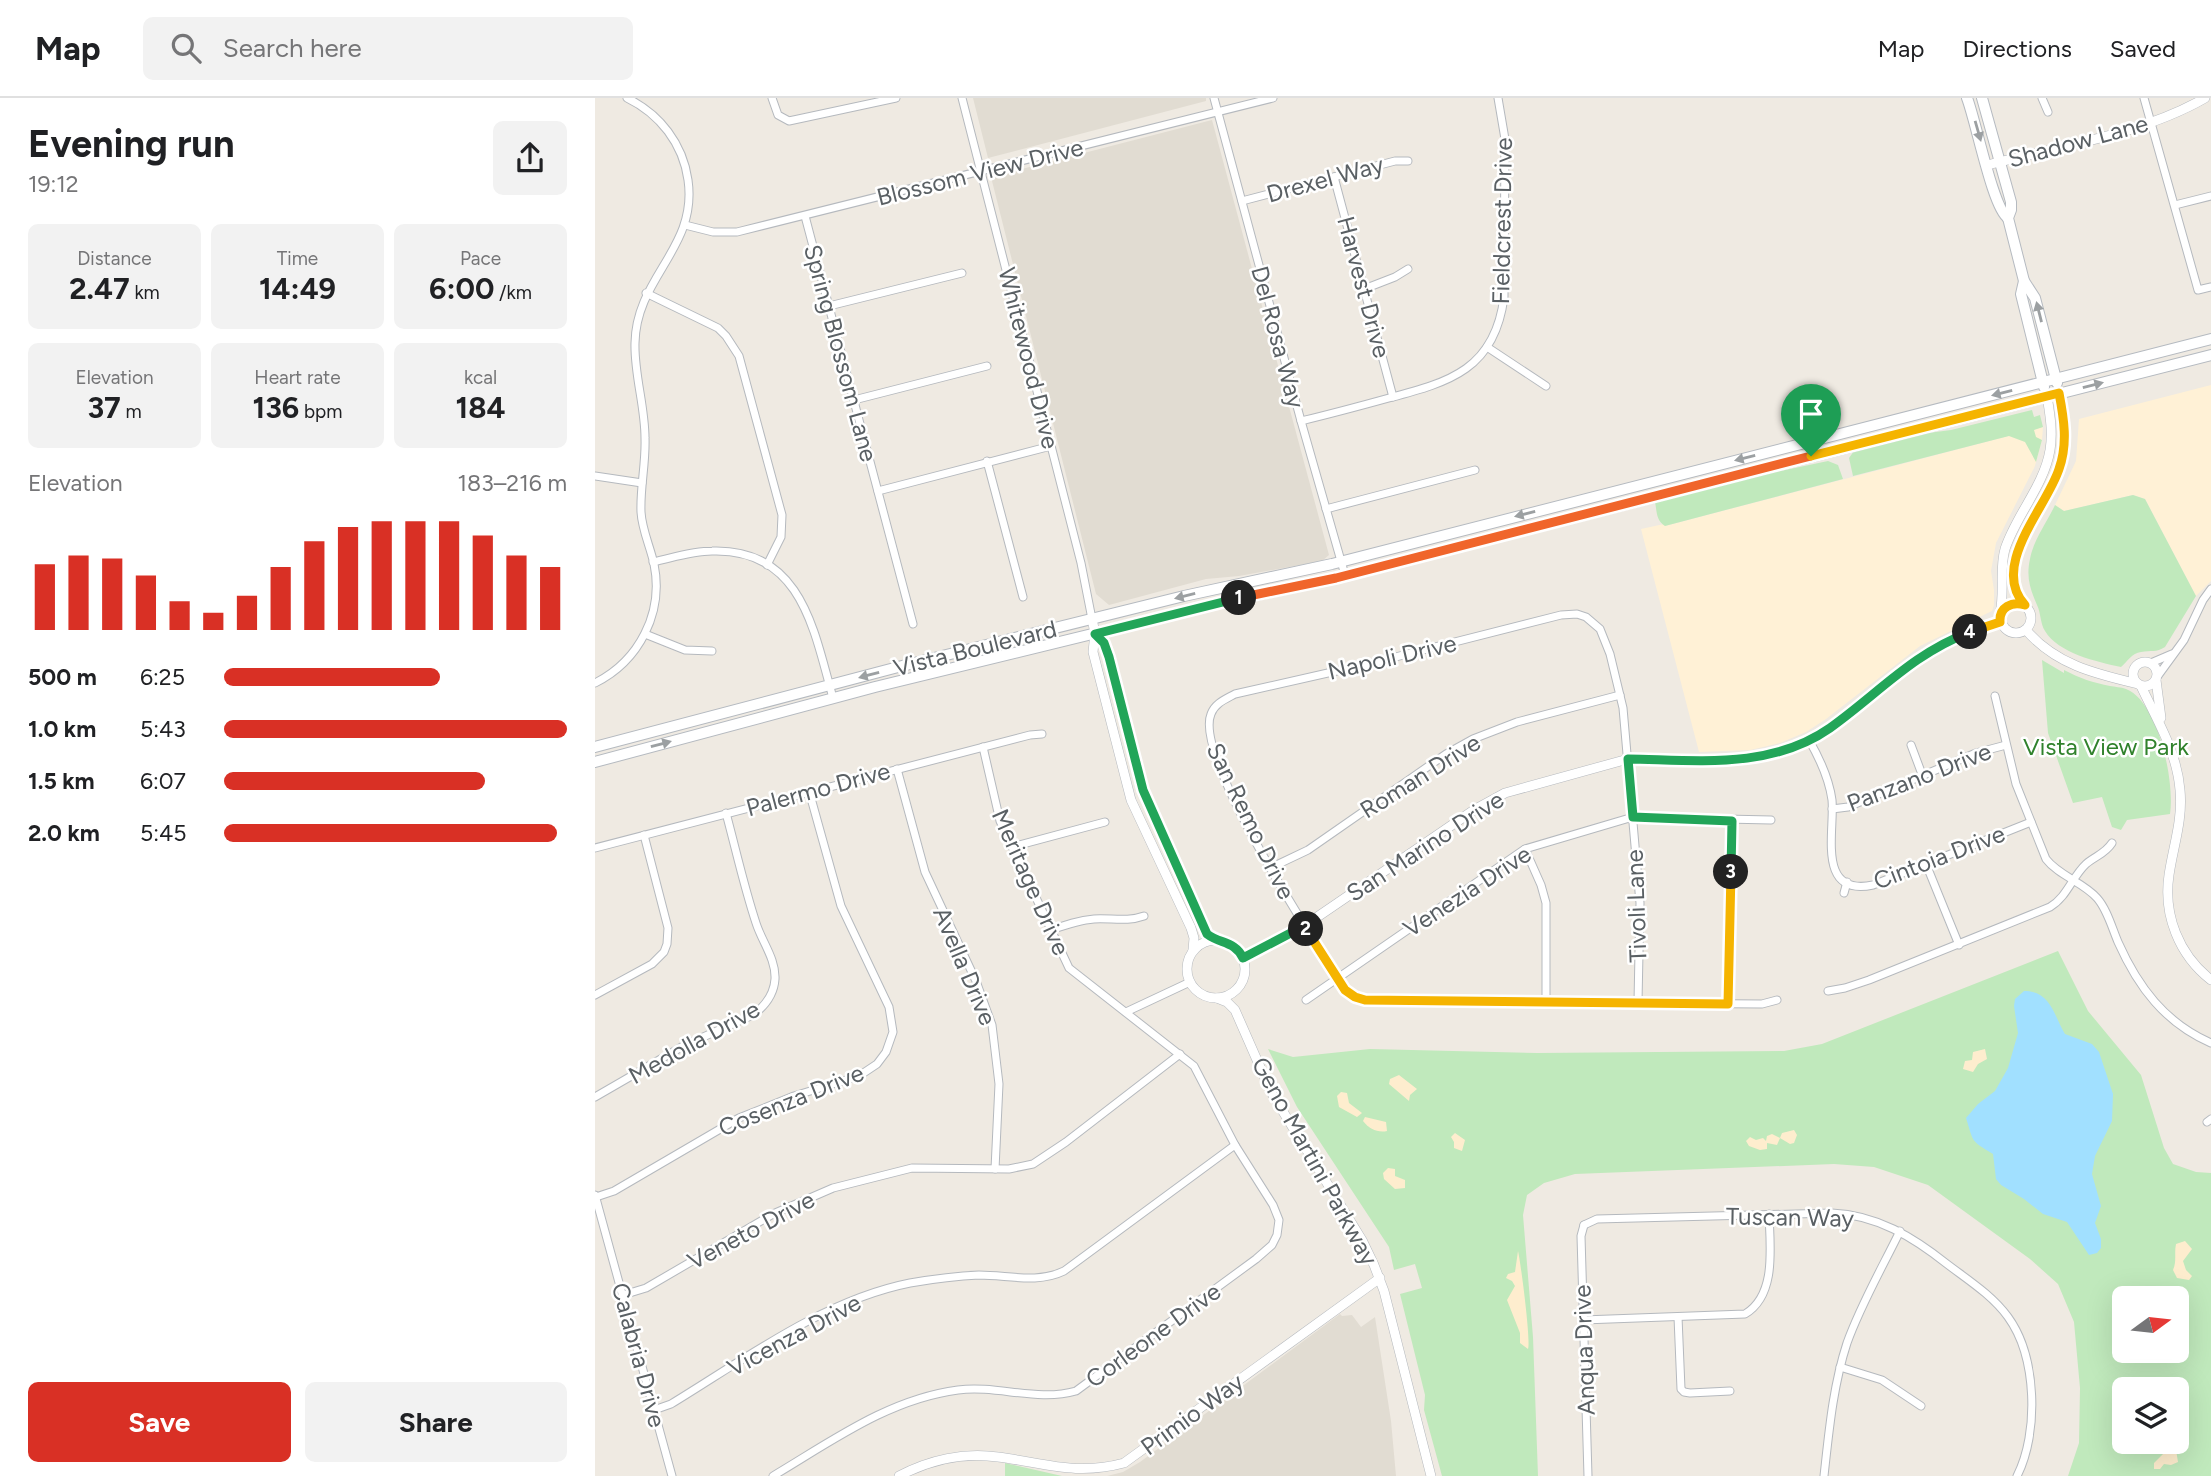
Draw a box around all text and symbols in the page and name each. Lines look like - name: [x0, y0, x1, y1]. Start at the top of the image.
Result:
- search box: [143, 17, 633, 80]
- text: Map: [35, 29, 101, 68]
- icon: search: [167, 29, 205, 67]
- text: Search here: [223, 32, 362, 64]
- text: Map: [1878, 34, 1924, 63]
- text: Directions: [1962, 34, 2072, 63]
- text: Saved: [2110, 34, 2176, 63]
- street label: Shadow Lane: [2005, 108, 2151, 174]
- text: Evening run: [28, 121, 235, 167]
- button: share: [493, 121, 567, 195]
- one-way arrow: [1974, 121, 1984, 142]
- street label: Blossom View Drive: [874, 132, 1086, 212]
- street label: Fieldcrest Drive: [1486, 137, 1518, 305]
- street label: Drexel Way: [1263, 149, 1387, 209]
- text: 19:12: [28, 170, 79, 198]
- street label: Harvest Drive: [1331, 213, 1397, 361]
- street label: Spring Blossom Lane: [798, 241, 884, 465]
- text: Distance: [77, 247, 152, 270]
- text: Time: [277, 247, 318, 270]
- text: Pace: [460, 247, 501, 270]
- street label: Del Rosa Way: [1245, 263, 1311, 412]
- street label: Whitewood Drive: [992, 264, 1066, 452]
- text: 2.47: [69, 270, 130, 307]
- text: 14:49: [259, 270, 336, 307]
- text: 6:00: [429, 270, 494, 307]
- text: km: [130, 281, 160, 304]
- text: /km: [494, 281, 532, 304]
- one-way arrow: [2033, 301, 2044, 323]
- text: Elevation: [75, 366, 154, 389]
- text: Heart rate: [254, 366, 341, 389]
- text: kcal: [464, 366, 497, 389]
- one-way arrow: [2082, 379, 2104, 390]
- pin: [1781, 384, 1841, 456]
- one-way arrow: [1991, 388, 2013, 399]
- text: 37: [87, 389, 121, 426]
- text: 136: [253, 389, 299, 426]
- text: 184: [455, 389, 506, 426]
- icon: arrive: [1792, 395, 1830, 433]
- text: m: [121, 400, 142, 423]
- text: bpm: [299, 400, 342, 423]
- one-way arrow: [1734, 453, 1756, 464]
- text: Elevation: [28, 469, 123, 497]
- text: 183–216 m: [458, 469, 567, 497]
- one-way arrow: [1514, 509, 1536, 520]
- pin: 1: [1221, 580, 1257, 616]
- text: 1: [1234, 586, 1243, 609]
- one-way arrow: [1174, 591, 1196, 602]
- street label: Vista Boulevard: [890, 614, 1060, 682]
- pin: 4: [1953, 614, 1987, 650]
- text: 4: [1963, 620, 1976, 643]
- street label: Napoli Drive: [1325, 628, 1459, 686]
- text: 500 m: [28, 663, 97, 691]
- text: 6:25: [140, 663, 185, 691]
- one-way arrow: [858, 670, 880, 681]
- text: 1.0 km: [28, 715, 96, 743]
- text: 5:43: [140, 715, 186, 743]
- street label: Roman Drive: [1354, 728, 1486, 824]
- park label: Vista View Park: [2023, 732, 2189, 761]
- street label: Panzano Drive: [1843, 736, 1995, 818]
- street label: San Remo Drive: [1201, 738, 1301, 904]
- one-way arrow: [651, 739, 672, 749]
- street label: Palermo Drive: [743, 756, 893, 822]
- text: 1.5 km: [28, 767, 95, 795]
- text: 6:07: [140, 767, 186, 795]
- street label: San Marino Drive: [1341, 784, 1509, 908]
- street label: Meritage Drive: [986, 804, 1076, 960]
- text: 2.0 km: [28, 819, 100, 847]
- text: 5:45: [140, 819, 187, 847]
- street label: Cintoia Drive: [1869, 819, 2009, 895]
- street label: Venezia Drive: [1398, 839, 1536, 943]
- street label: Tivoli Lane: [1620, 849, 1652, 963]
- pin: 3: [1713, 854, 1749, 890]
- text: 3: [1725, 860, 1736, 883]
- street label: Avella Drive: [927, 903, 1003, 1029]
- pin: 2: [1289, 912, 1323, 946]
- text: 2: [1300, 917, 1311, 940]
- street label: Medolla Drive: [623, 994, 765, 1090]
- street label: Geno Martini Parkway: [1246, 1052, 1384, 1271]
- street label: Cosenza Drive: [714, 1058, 868, 1142]
- street label: Veneto Drive: [683, 1184, 819, 1276]
- street label: Tuscan Way: [1726, 1201, 1855, 1233]
- street label: Corleone Drive: [1080, 1276, 1226, 1394]
- street label: Calabria Drive: [606, 1280, 672, 1430]
- street label: Anqua Drive: [1567, 1284, 1601, 1416]
- north arrow: [2112, 1286, 2189, 1363]
- map controls: [2112, 1286, 2189, 1454]
- street label: Vicenza Drive: [722, 1288, 866, 1382]
- street label: Primio Way: [1135, 1367, 1249, 1461]
- button: layers: [2112, 1377, 2189, 1454]
- button: Save: [28, 1382, 291, 1462]
- button: Share: [305, 1382, 567, 1462]

